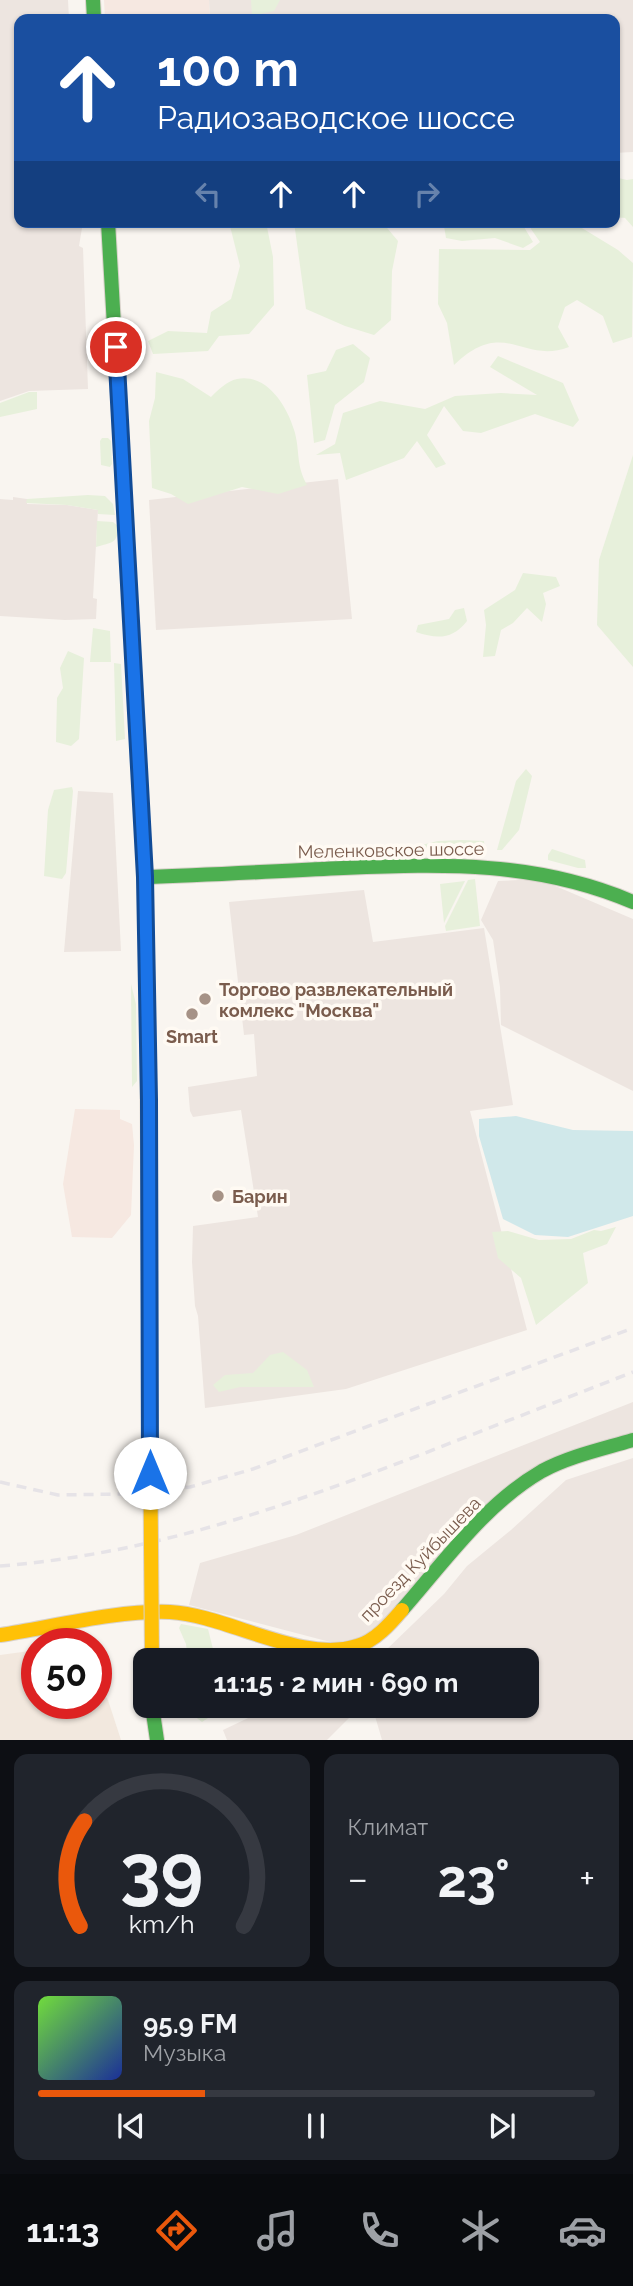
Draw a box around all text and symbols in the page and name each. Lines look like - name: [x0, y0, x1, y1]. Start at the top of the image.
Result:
- text: 100 m: [157, 40, 299, 97]
- icon: ahead: [42, 42, 133, 133]
- text: Радиозаводское шоссе: [157, 99, 515, 136]
- icon: left: [189, 175, 227, 213]
- icon: ahead: [262, 175, 300, 213]
- icon: ahead: [335, 175, 373, 213]
- icon: right: [408, 175, 446, 213]
- pin: [86, 317, 146, 377]
- icon: arrive: [97, 328, 135, 366]
- street label: Меленковское шоссе: [298, 838, 485, 862]
- place label: Торгово развлекательный комлекс "Москва": [219, 979, 453, 1021]
- marker: Торгово развлекательный комлекс "Москва": [197, 991, 213, 1007]
- marker: Smart: [184, 1006, 200, 1022]
- place label: Smart: [166, 1026, 218, 1047]
- place label: Барин: [232, 1186, 288, 1207]
- marker: Барин: [210, 1188, 226, 1204]
- position arrow: [113, 1436, 187, 1510]
- street label: проезд Куйбышева: [355, 1492, 485, 1626]
- speed limit sign: 50: [21, 1628, 112, 1719]
- text: 11:15 · 2 мин · 690 m: [213, 1668, 459, 1698]
- text: Климат: [348, 1813, 428, 1840]
- text: 39: [120, 1829, 204, 1914]
- text: 23°: [437, 1848, 510, 1909]
- text: −: [348, 1856, 368, 1901]
- text: +: [579, 1856, 595, 1901]
- text: km/h: [129, 1909, 195, 1939]
- text: 95.9 FM: [143, 2009, 238, 2039]
- text: Музыка: [143, 2039, 226, 2066]
- icon: previous: [112, 2107, 150, 2145]
- icon: pause: [297, 2107, 335, 2145]
- icon: next: [483, 2107, 521, 2145]
- icon: directions: [152, 2206, 201, 2255]
- icon: music: [253, 2206, 302, 2255]
- icon: phone: [355, 2206, 404, 2255]
- icon: climate: [456, 2206, 505, 2255]
- icon: car: [558, 2206, 607, 2255]
- text: 11:13: [26, 2212, 99, 2249]

